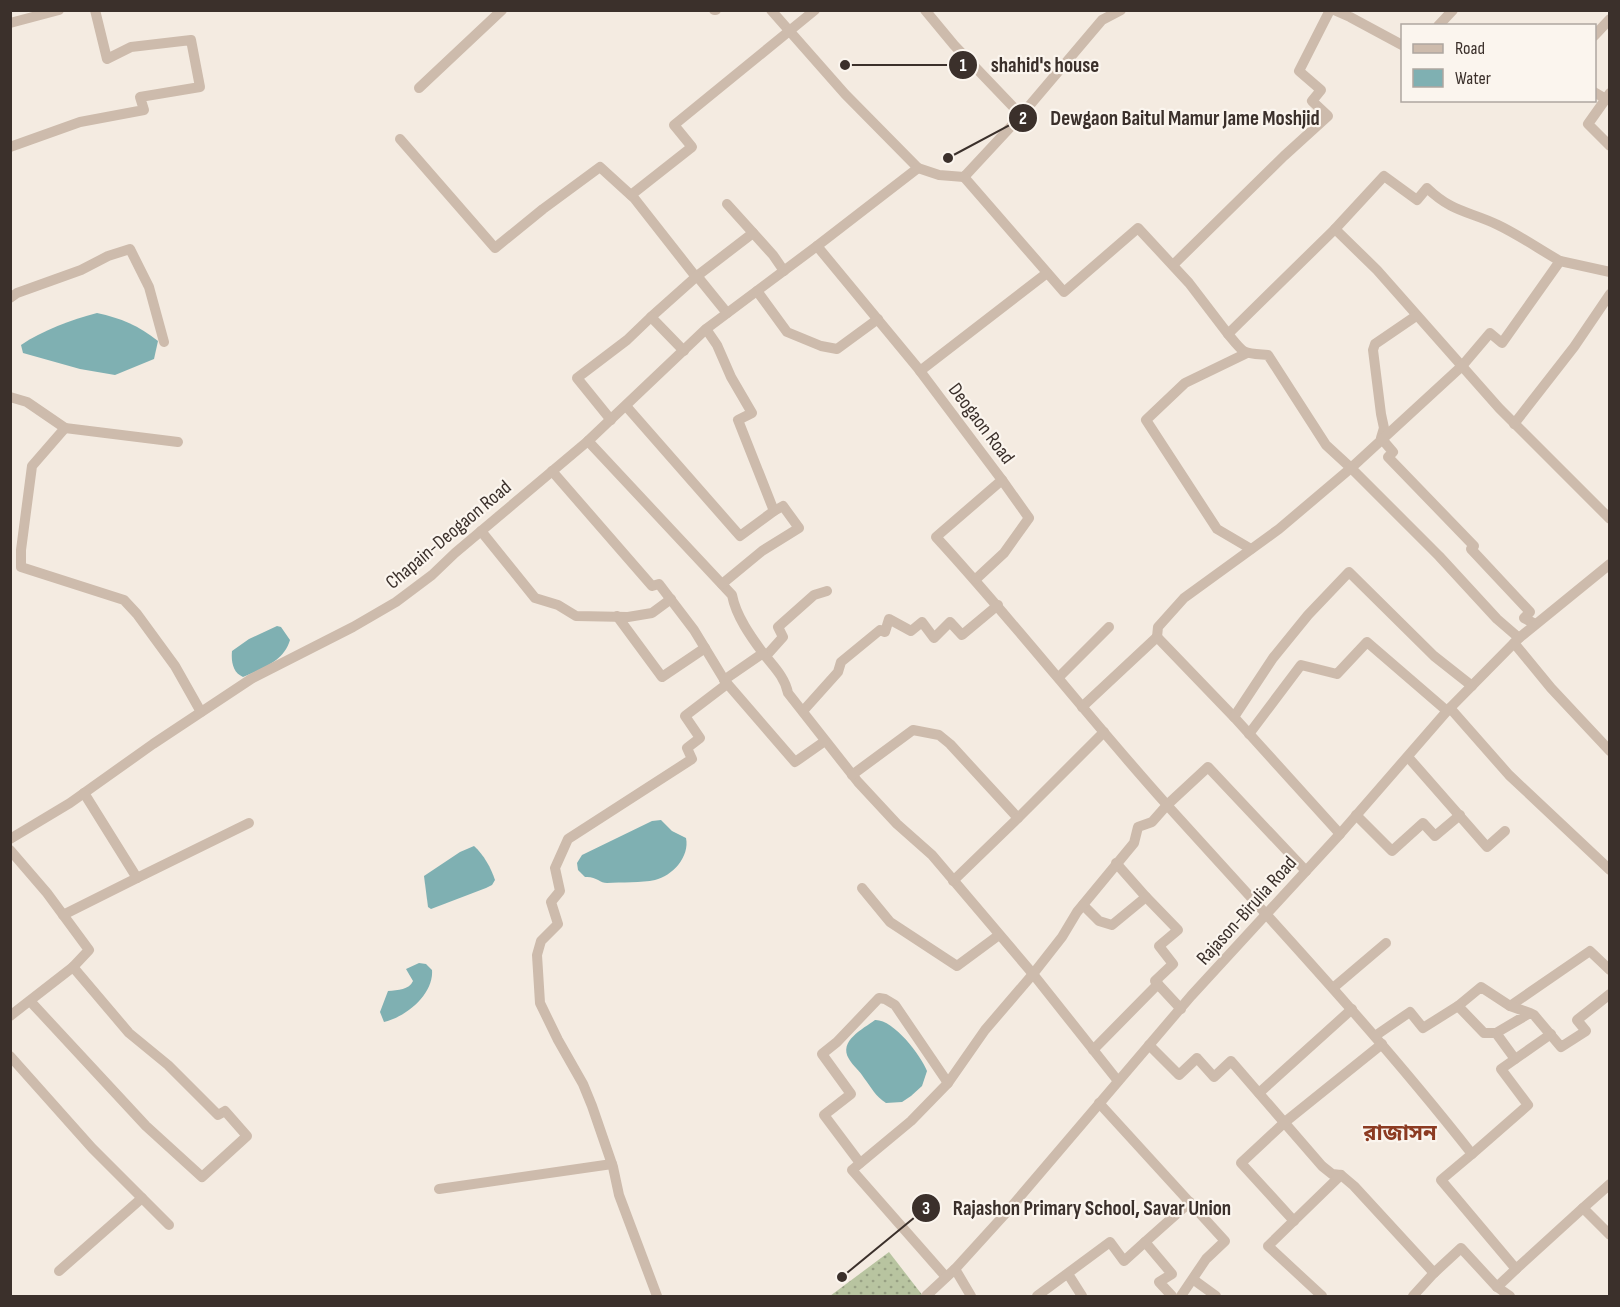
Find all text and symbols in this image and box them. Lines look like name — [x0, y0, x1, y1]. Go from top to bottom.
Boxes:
legend — [1401, 24, 1596, 102]
text: Road — [1455, 38, 1485, 59]
callout: shahid's house — [948, 45, 1111, 84]
text: shahid's house — [991, 53, 1099, 78]
text: 1 — [959, 55, 967, 76]
text: Water — [1455, 68, 1491, 89]
callout: Dewgaon Baitul Mamur Jame Moshjid — [1008, 98, 1331, 137]
text: Dewgaon Baitul Mamur Jame Moshjid — [1050, 106, 1320, 131]
text: 2 — [1019, 108, 1027, 129]
street label: Deogaon Road — [943, 378, 1019, 469]
street label: Chapain-Deogaon Road — [381, 475, 516, 594]
street label: Rajason-Birulia Road — [1192, 851, 1302, 970]
district label: রাজাসন — [1362, 1120, 1437, 1147]
callout: Rajashon Primary School, Savar Union — [911, 1189, 1243, 1228]
text: Rajashon Primary School, Savar Union — [953, 1196, 1231, 1221]
text: 3 — [922, 1198, 930, 1219]

